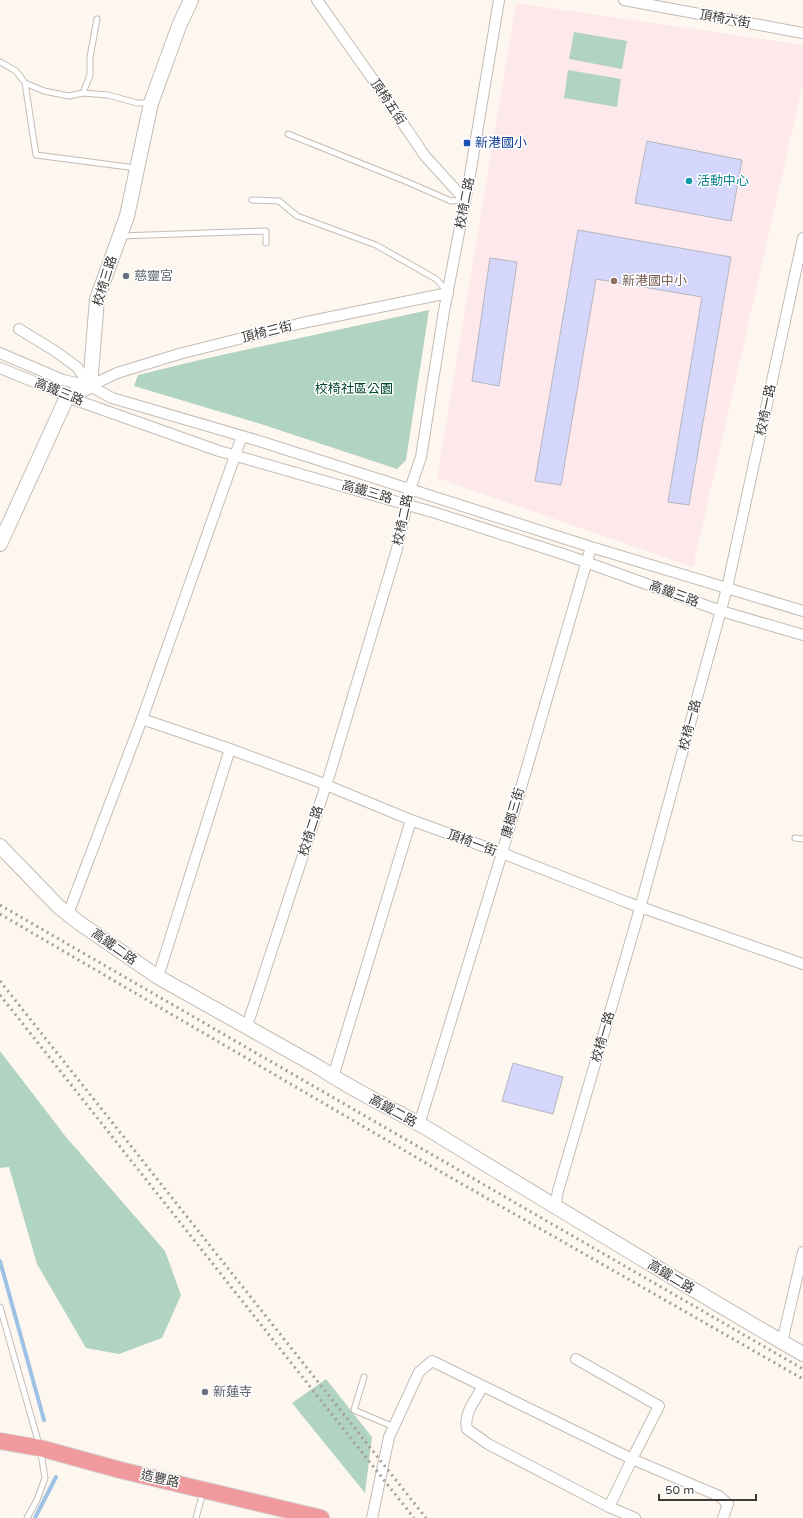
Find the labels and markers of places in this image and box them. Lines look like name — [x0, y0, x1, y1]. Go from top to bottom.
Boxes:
place label: 新港國小 — [475, 135, 527, 151]
marker: 新港國小 — [462, 138, 472, 148]
place label: 活動中心 — [697, 173, 749, 189]
marker: 活動中心 — [684, 176, 694, 186]
place label: 慈靈宮 — [134, 268, 173, 284]
marker: 慈靈宮 — [121, 271, 131, 281]
place label: 新港國中小 — [622, 273, 687, 289]
marker: 新港國中小 — [609, 276, 619, 286]
place label: 新蓮寺 — [213, 1384, 252, 1400]
marker: 新蓮寺 — [200, 1387, 210, 1397]

